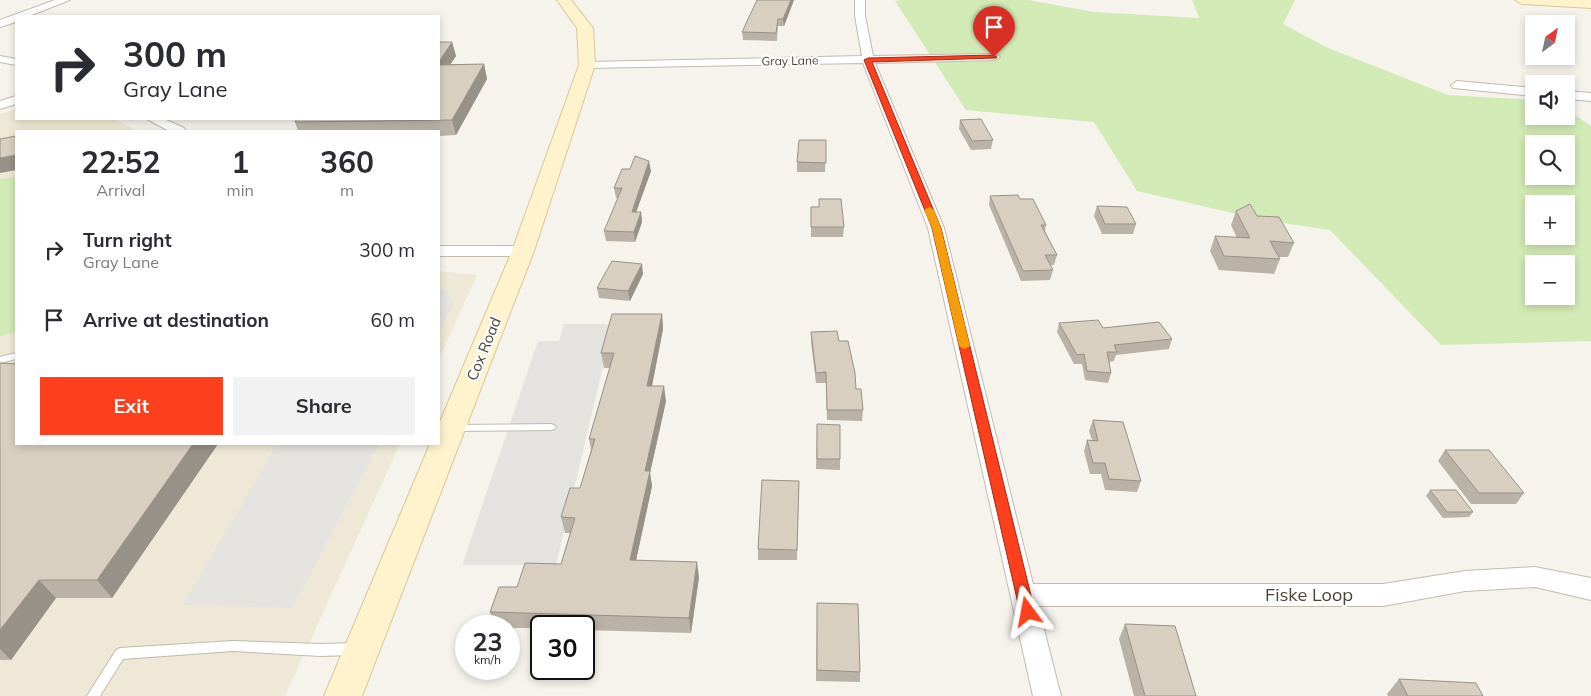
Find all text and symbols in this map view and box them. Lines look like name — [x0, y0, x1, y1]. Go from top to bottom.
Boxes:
pin — [973, 6, 1015, 57]
icon: arrive — [980, 13, 1008, 41]
north arrow — [1525, 15, 1575, 65]
map controls — [1525, 15, 1575, 305]
text: 300 m — [123, 32, 227, 76]
icon: right — [40, 35, 105, 100]
street label: Gray Lane — [761, 53, 819, 68]
text: Gray Lane — [123, 75, 228, 103]
button: sound — [1525, 75, 1575, 125]
button: search — [1525, 135, 1575, 185]
text: 22:52 — [81, 143, 161, 181]
text: 1 — [231, 143, 249, 181]
text: 360 — [320, 143, 374, 181]
text: Arrival — [96, 180, 145, 200]
text: min — [227, 180, 254, 200]
text: m — [340, 180, 354, 200]
button: + — [1525, 195, 1575, 245]
text: Turn right — [83, 228, 172, 252]
icon: right — [40, 236, 68, 264]
text: 300 m — [359, 238, 415, 262]
text: Gray Lane — [83, 252, 159, 272]
button: − — [1525, 255, 1575, 305]
icon: arrive — [40, 306, 68, 334]
text: Arrive at destination — [83, 308, 269, 332]
text: 60 m — [371, 308, 415, 332]
street label: Cox Road — [462, 314, 505, 383]
button: Exit — [40, 377, 223, 435]
button: Share — [233, 377, 415, 435]
street label: Fiske Loop — [1265, 583, 1353, 606]
position arrow — [1001, 585, 1053, 637]
speed limit sign: 30 — [530, 615, 595, 680]
text: 23 — [472, 626, 503, 657]
text: km/h — [474, 652, 501, 667]

